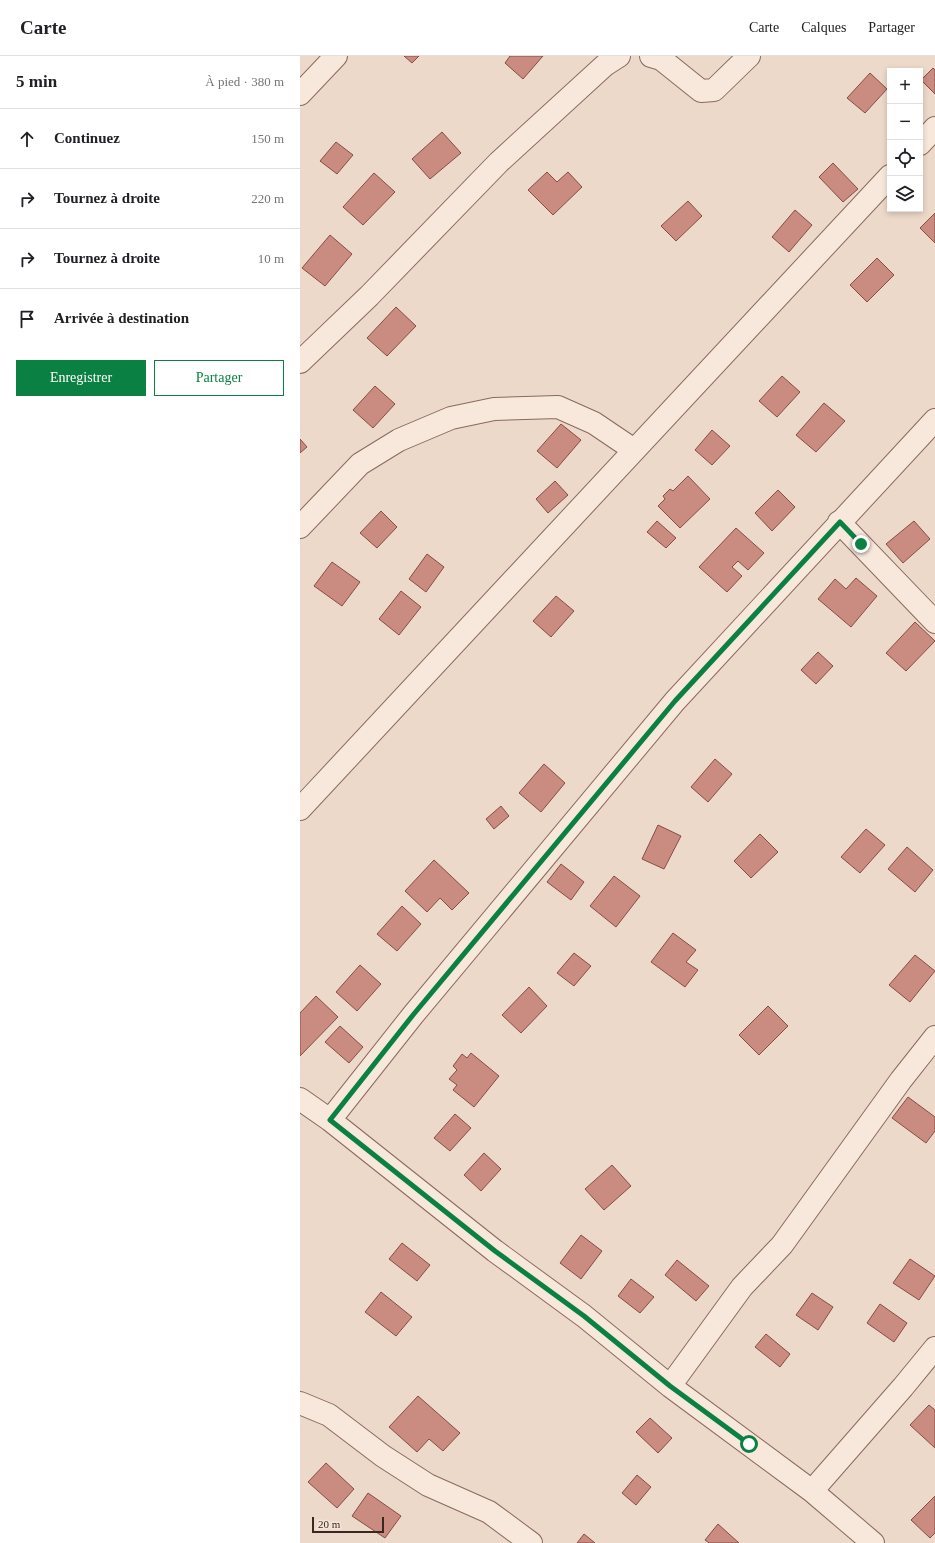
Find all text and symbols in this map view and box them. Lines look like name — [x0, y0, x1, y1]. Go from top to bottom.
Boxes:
text: Carte — [20, 17, 66, 38]
text: Carte — [749, 20, 779, 35]
text: Calques — [801, 20, 846, 35]
text: Partager — [868, 20, 915, 35]
map controls — [887, 68, 923, 212]
button: + — [887, 68, 923, 104]
text: 5 min — [16, 72, 57, 91]
text: À pied · 380 m — [205, 74, 284, 89]
button: − — [887, 104, 923, 140]
icon: ahead — [16, 128, 38, 150]
text: Continuez — [54, 130, 120, 146]
text: 150 m — [251, 131, 284, 146]
button: locate — [887, 140, 923, 176]
button: layers — [887, 176, 923, 212]
icon: right — [16, 188, 38, 210]
text: Tournez à droite — [54, 190, 160, 206]
text: 220 m — [251, 191, 284, 206]
icon: right — [16, 248, 38, 270]
text: Tournez à droite — [54, 250, 160, 266]
text: 10 m — [258, 251, 284, 266]
icon: arrive — [16, 308, 38, 330]
text: Arrivée à destination — [54, 310, 189, 326]
button: Enregistrer — [16, 360, 146, 396]
button: Partager — [154, 360, 284, 396]
route end — [852, 535, 870, 553]
route start — [740, 1435, 758, 1453]
scale bar — [312, 1515, 384, 1534]
text: 20 m — [318, 1518, 340, 1530]

